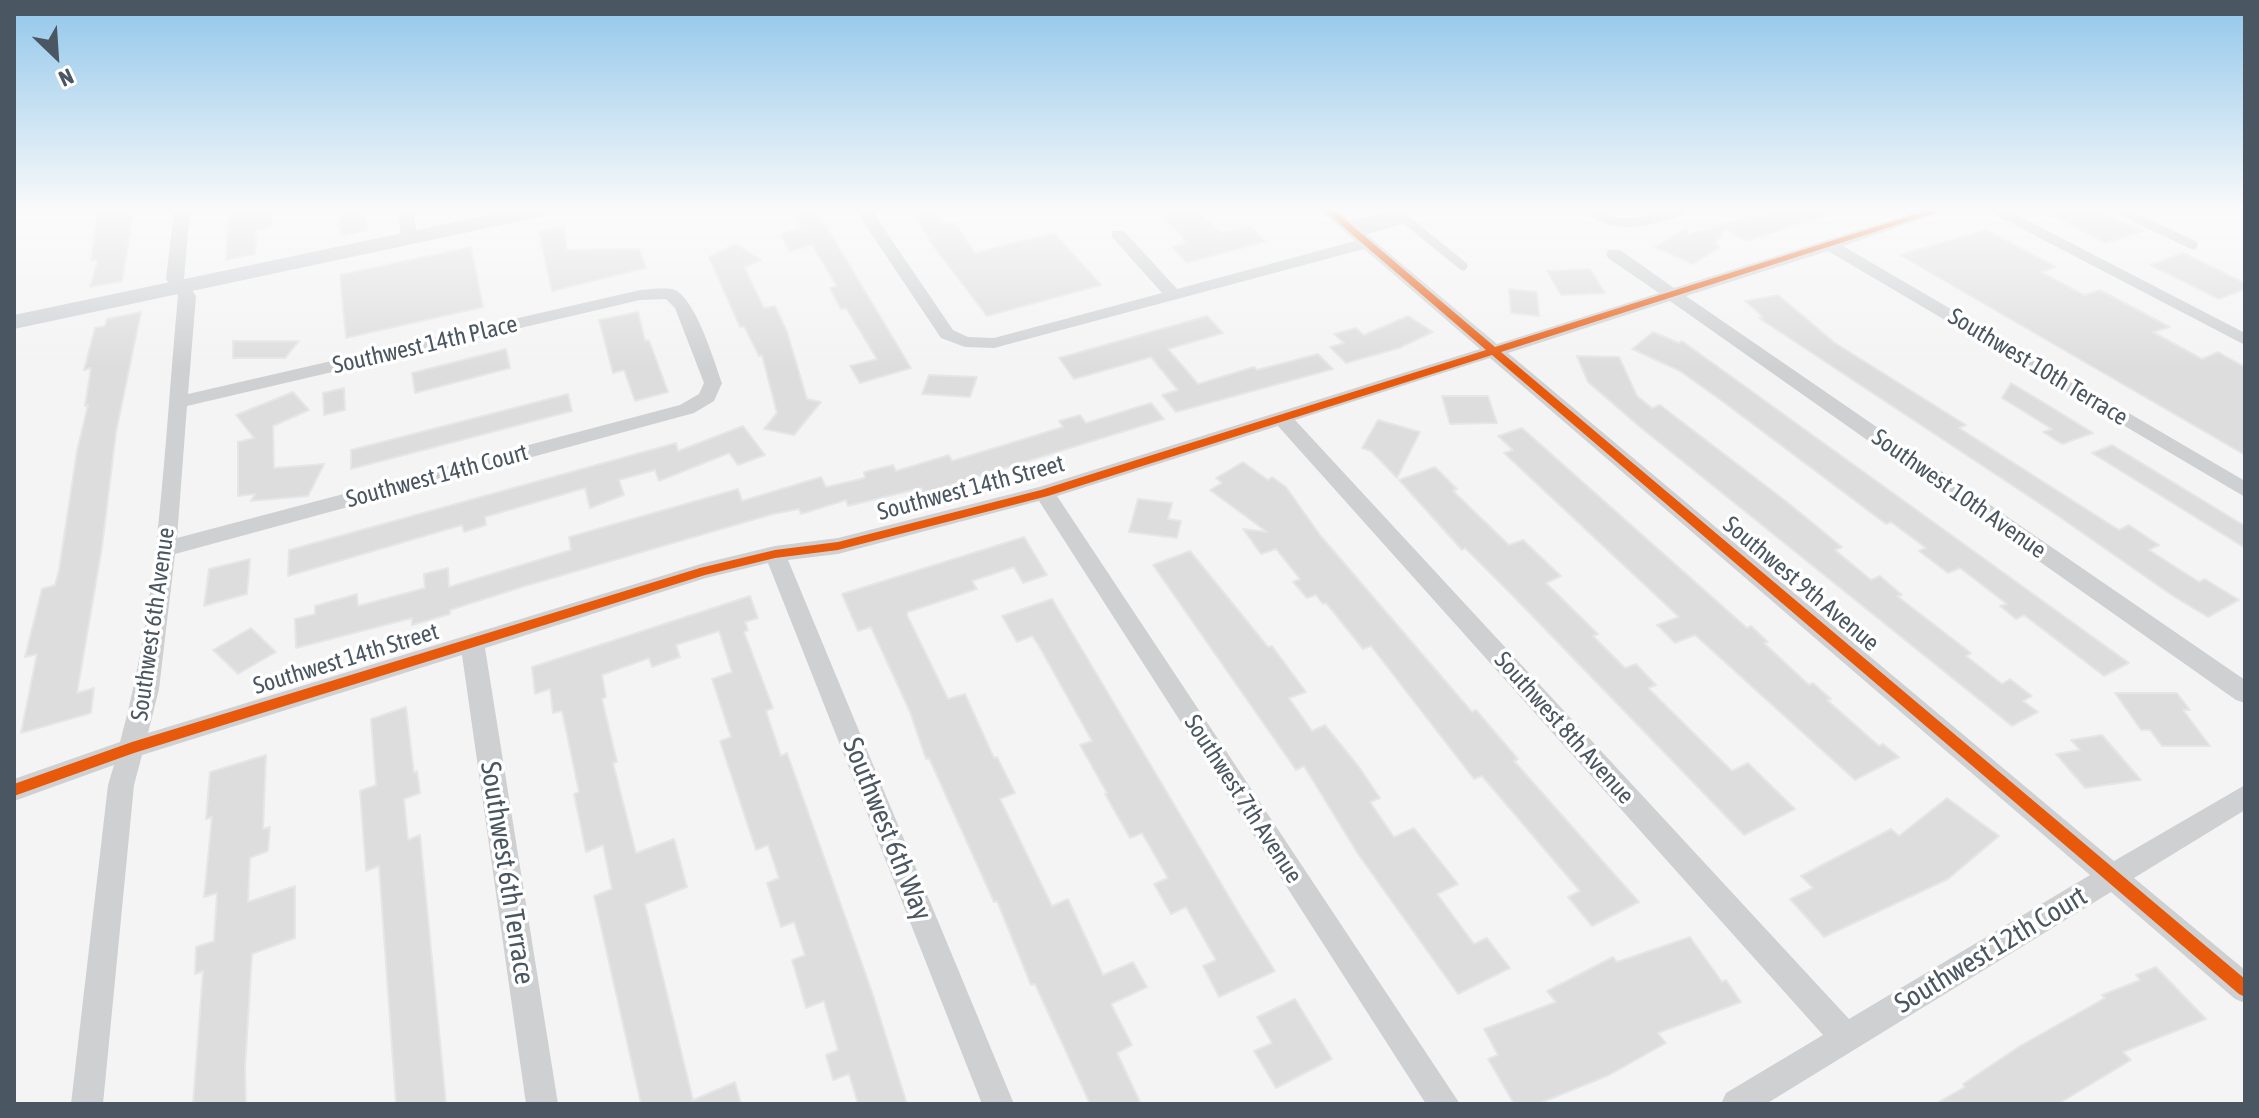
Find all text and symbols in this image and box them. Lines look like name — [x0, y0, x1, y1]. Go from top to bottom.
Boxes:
north arrow — [16, 16, 96, 96]
text: N — [55, 63, 78, 92]
street label: Southwest 10th Terrace — [1943, 302, 2133, 432]
street label: Southwest 14th Place — [330, 310, 520, 380]
street label: Southwest 10th Avenue — [1866, 423, 2052, 565]
street label: Southwest 14th Court — [343, 438, 531, 514]
street label: Southwest 14th Street — [874, 449, 1068, 527]
street label: Southwest 9th Avenue — [1717, 510, 1885, 658]
street label: Southwest 6th Avenue — [125, 526, 181, 722]
street label: Southwest 14th Street — [250, 617, 442, 701]
street label: Southwest 8th Avenue — [1488, 646, 1640, 810]
street label: Southwest 7th Avenue — [1178, 710, 1308, 888]
street label: Southwest 6th Way — [835, 733, 939, 925]
street label: Southwest 6th Terrace — [473, 759, 541, 987]
street label: Southwest 12th Court — [1889, 879, 2093, 1021]

